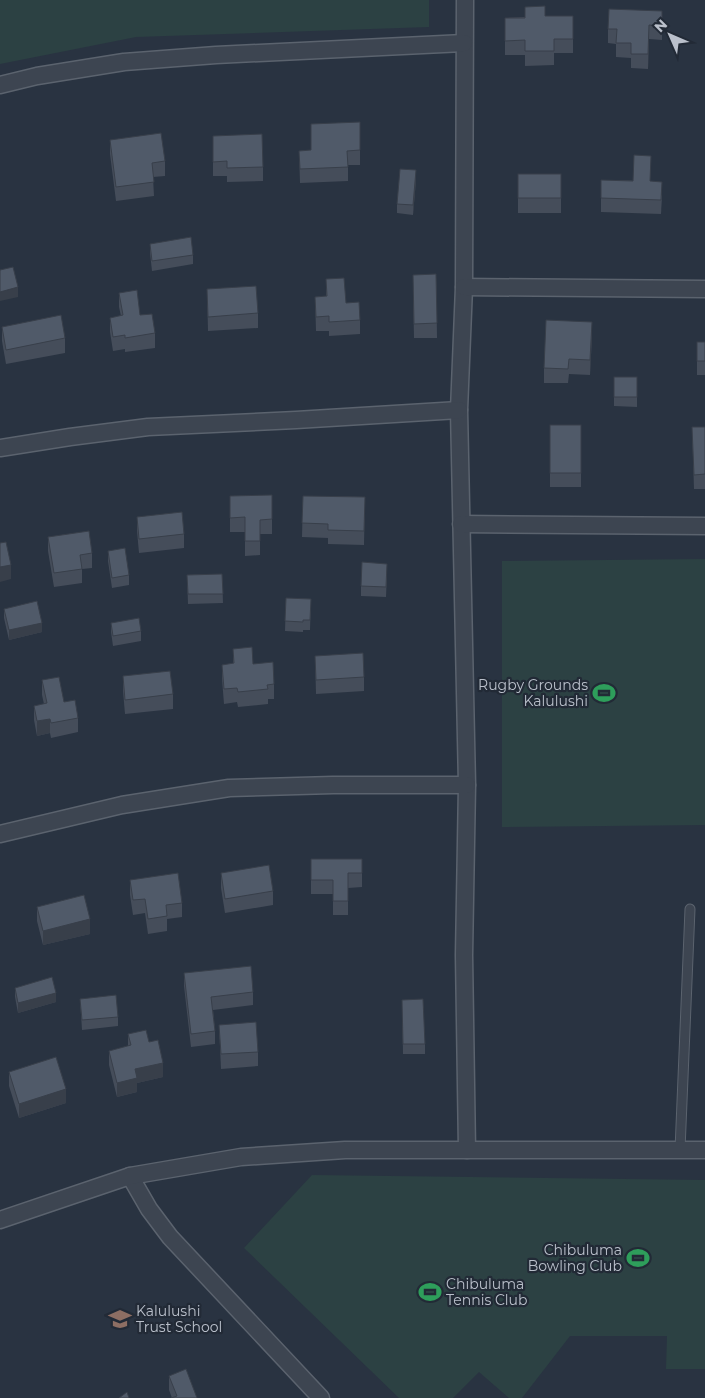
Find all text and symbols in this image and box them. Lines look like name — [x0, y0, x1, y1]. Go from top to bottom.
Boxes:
north arrow — [645, 10, 695, 60]
text: N — [650, 15, 671, 36]
place label: Rugby Grounds Kalulushi — [478, 676, 588, 710]
sports icon: Rugby Grounds Kalulushi — [591, 680, 617, 706]
place label: Chibuluma Bowling Club — [528, 1241, 622, 1275]
sports icon: Chibuluma Bowling Club — [625, 1245, 651, 1271]
place label: Chibuluma Tennis Club — [446, 1275, 528, 1309]
sports icon: Chibuluma Tennis Club — [417, 1279, 443, 1305]
place label: Kalulushi Trust School — [136, 1302, 222, 1336]
school or university icon: Kalulushi Trust School — [107, 1306, 133, 1332]

